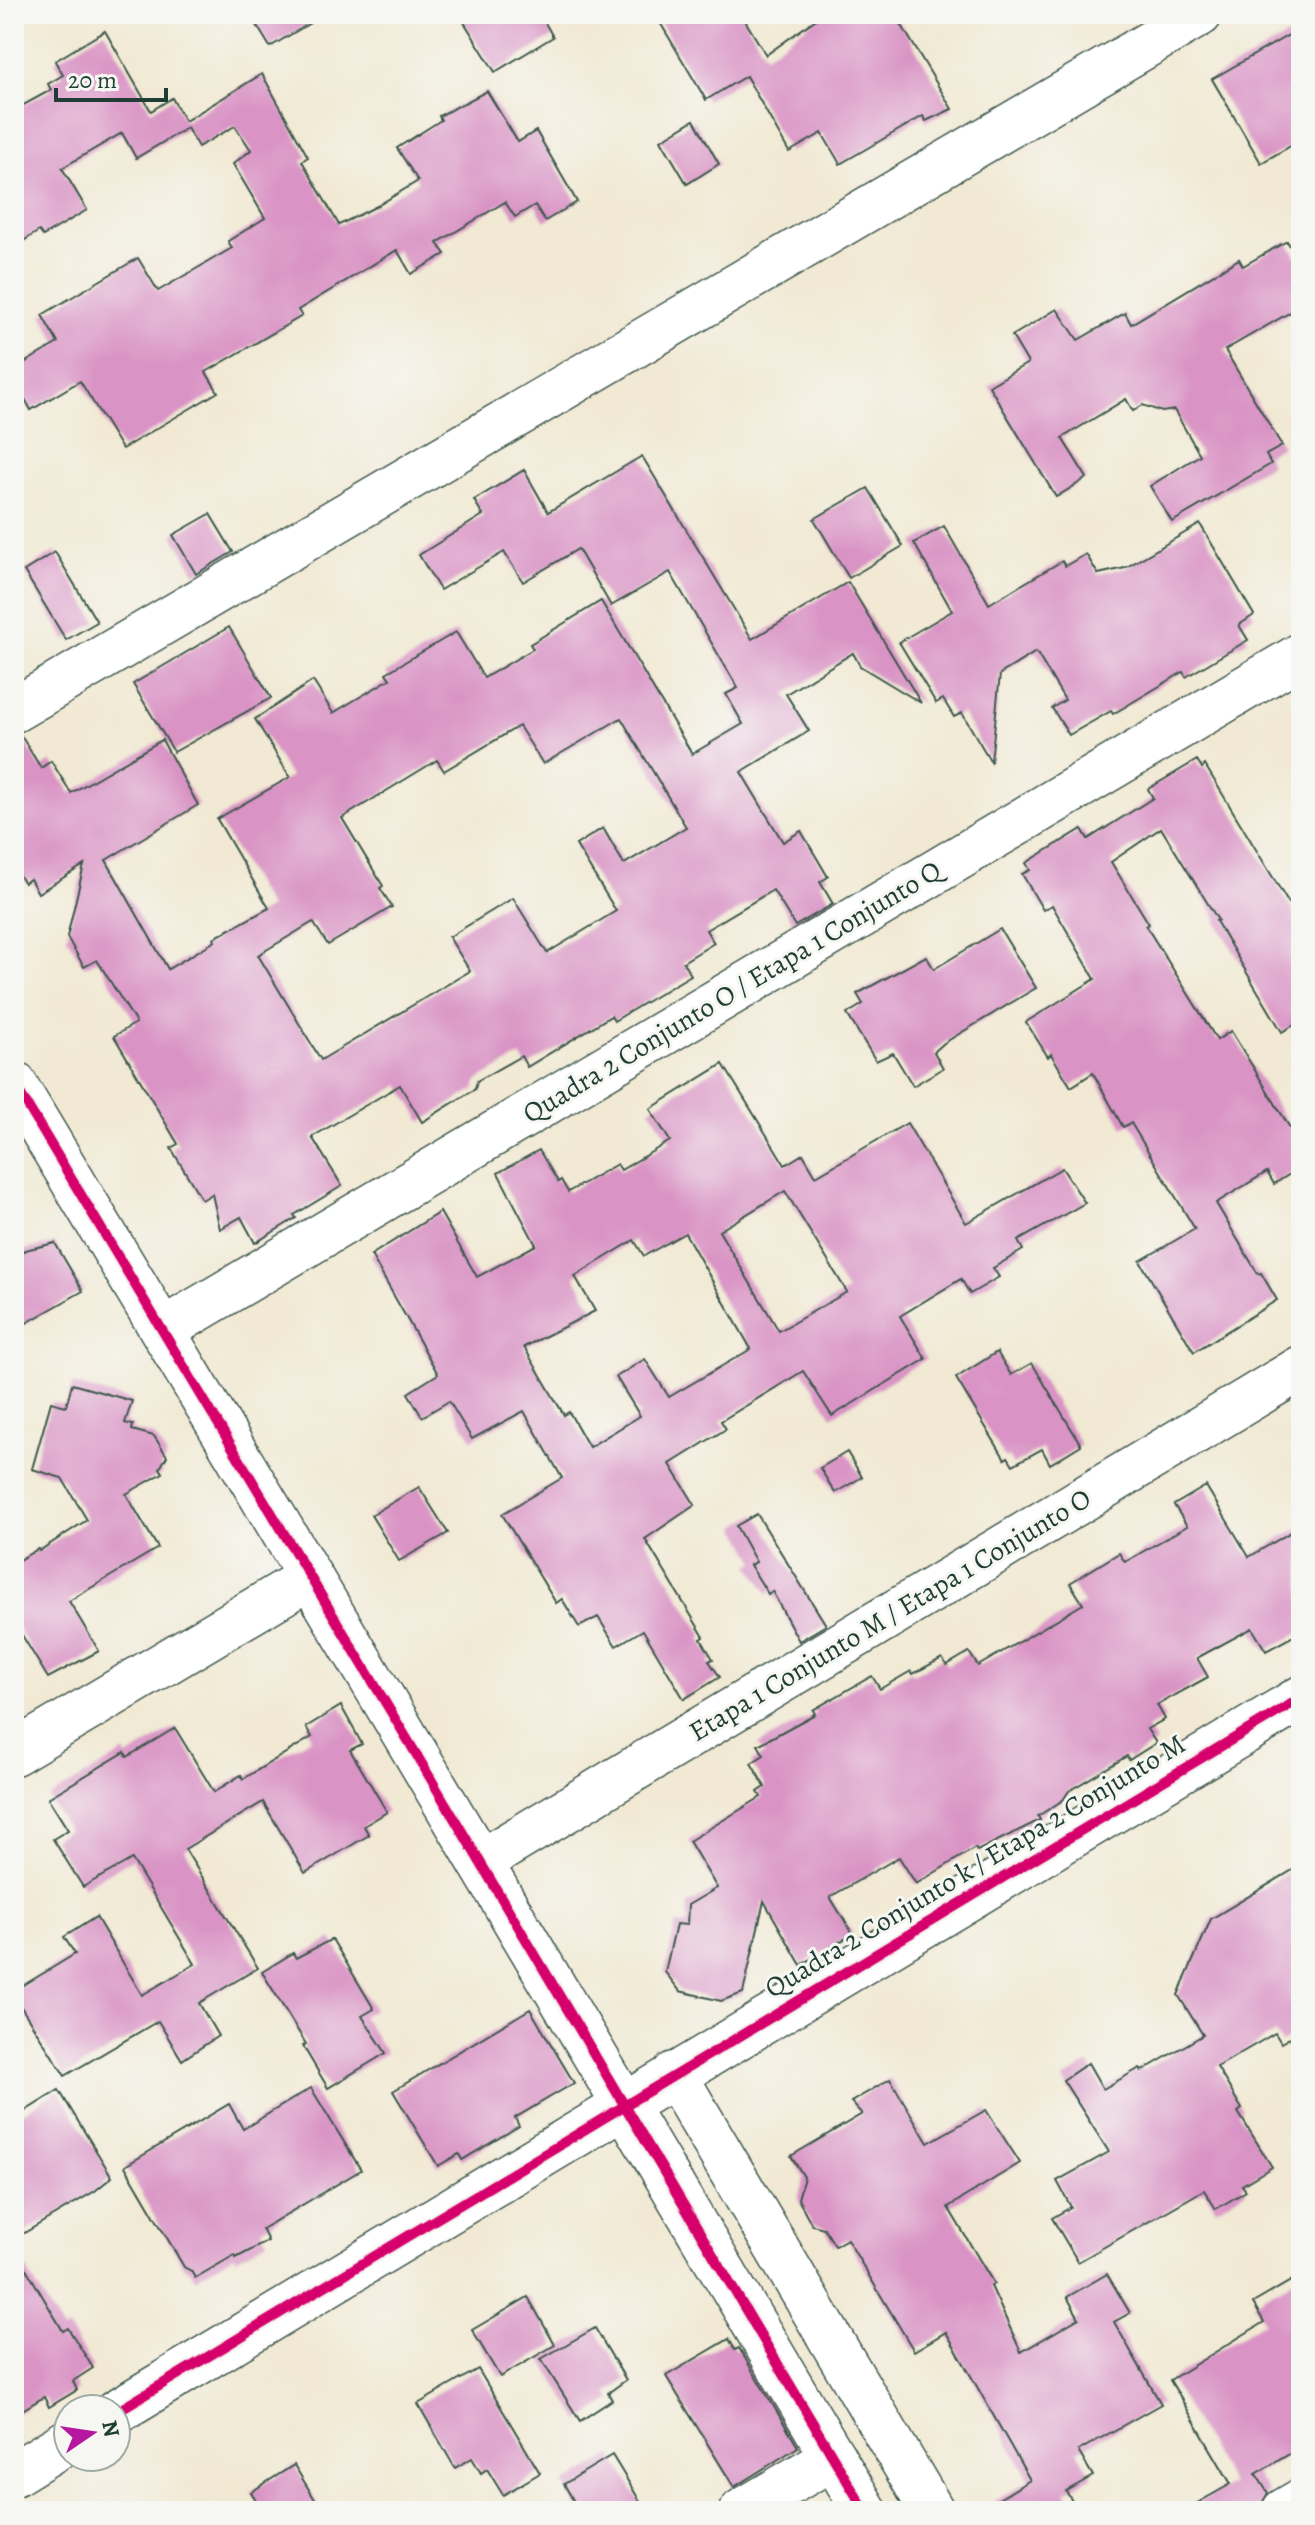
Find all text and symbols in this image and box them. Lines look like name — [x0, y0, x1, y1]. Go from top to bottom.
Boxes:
scale bar — [56, 52, 166, 102]
text: 20 m — [68, 64, 117, 96]
street label: Quadra 2 Conjunto O / Etapa 1 Conjunto Q — [516, 850, 951, 1132]
street label: Etapa 1 Conjunto M / Etapa 1 Conjunto O — [682, 1479, 1098, 1751]
street label: Quadra 2 Conjunto k / Etapa 2 Conjunto M — [758, 1725, 1192, 2007]
north arrow — [52, 2393, 132, 2473]
text: N — [94, 2418, 127, 2440]

